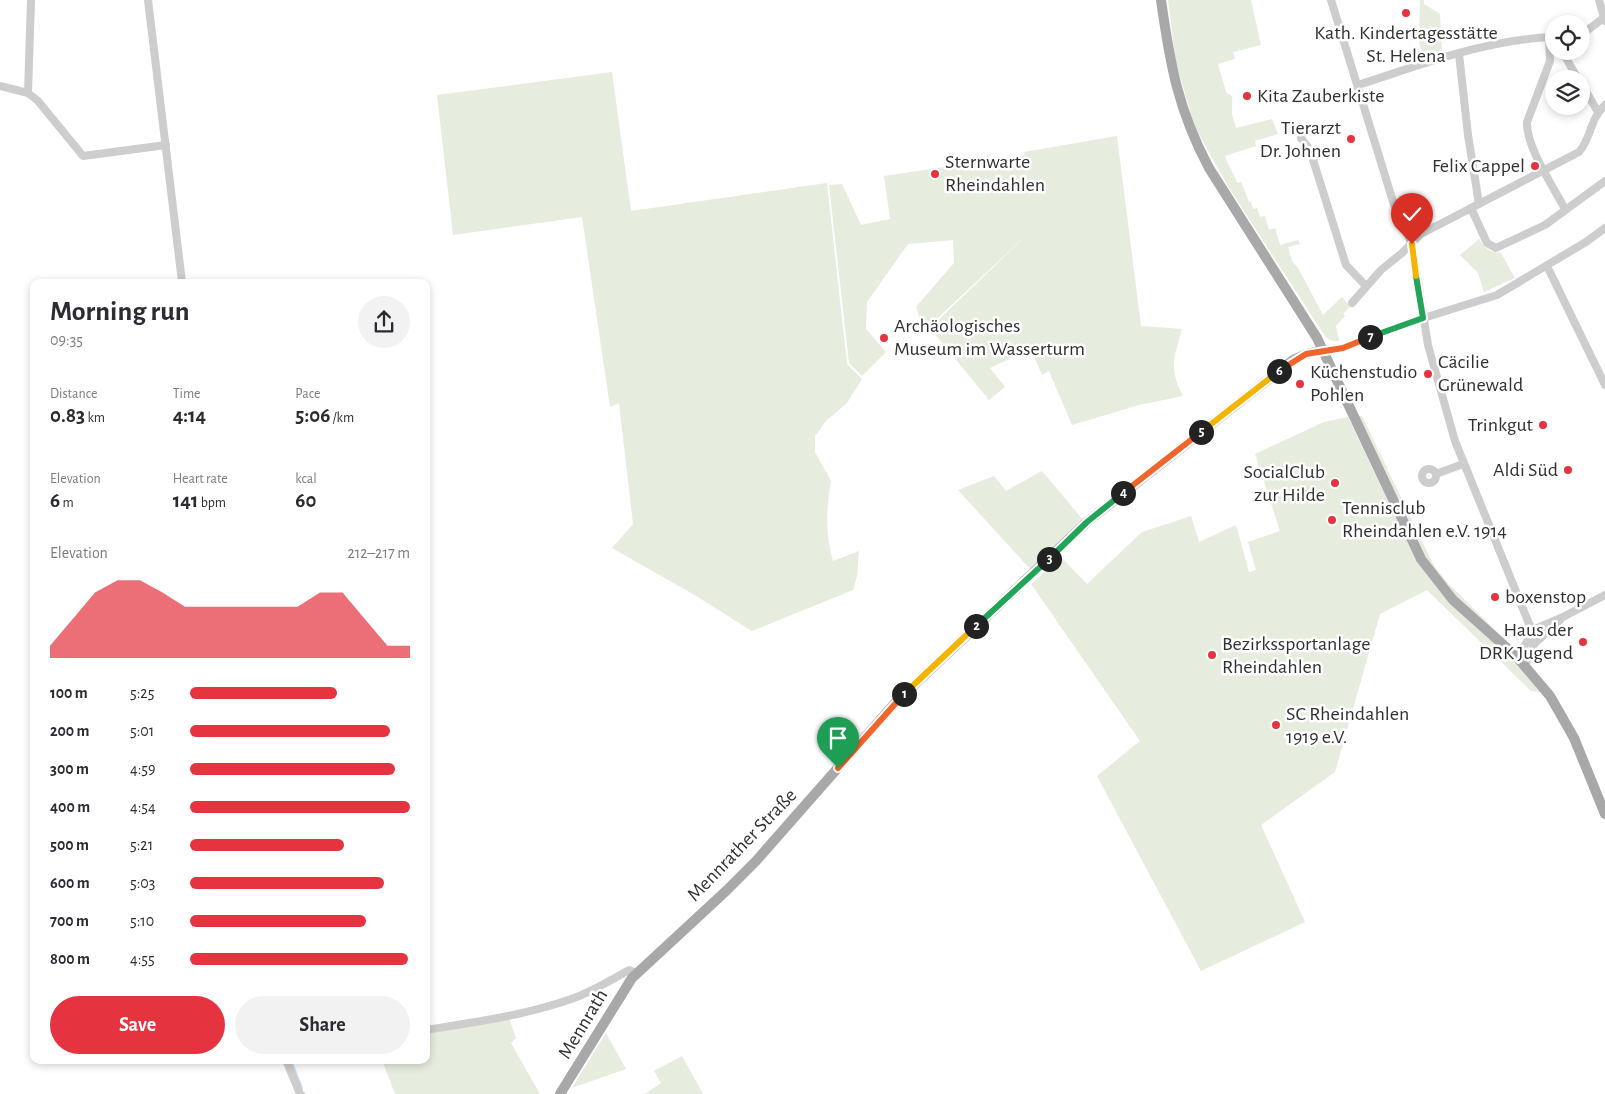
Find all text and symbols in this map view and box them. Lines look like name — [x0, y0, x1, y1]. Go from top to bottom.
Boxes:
marker: Kath. Kindertagesstätte St. Helena — [1400, 7, 1412, 19]
map controls — [1545, 15, 1590, 115]
button: locate — [1545, 15, 1590, 60]
place label: Kath. Kindertagesstätte St. Helena — [1314, 23, 1498, 66]
button: layers — [1545, 70, 1590, 115]
place label: Kita Zauberkiste — [1257, 86, 1384, 106]
marker: Kita Zauberkiste — [1241, 90, 1253, 102]
place label: Tierarzt Dr. Johnen — [1260, 118, 1342, 161]
marker: Tierarzt Dr. Johnen — [1345, 133, 1357, 145]
place label: Sternwarte Rheindahlen — [945, 152, 1045, 195]
place label: Felix Cappel — [1432, 156, 1525, 176]
marker: Felix Cappel — [1529, 160, 1541, 172]
marker: Sternwarte Rheindahlen — [929, 168, 941, 180]
pin — [1391, 193, 1433, 244]
icon: check — [1398, 200, 1426, 228]
button: share — [358, 296, 410, 348]
text: Morning run — [50, 298, 190, 326]
place label: Archäologisches Museum im Wasserturm — [894, 316, 1085, 359]
pin: 7 — [1358, 324, 1382, 350]
text: 7 — [1367, 330, 1374, 344]
text: 09:35 — [50, 332, 83, 348]
marker: Archäologisches Museum im Wasserturm — [878, 332, 890, 344]
place label: Cäcilie Grünewald — [1438, 352, 1523, 395]
pin: 6 — [1266, 358, 1292, 384]
place label: Küchenstudio Pohlen — [1310, 362, 1417, 405]
text: 6 — [1276, 364, 1283, 378]
marker: Cäcilie Grünewald — [1422, 368, 1434, 380]
marker: Küchenstudio Pohlen — [1294, 378, 1306, 390]
text: Distance — [50, 387, 97, 401]
text: Time — [173, 387, 201, 401]
text: Pace — [295, 387, 321, 401]
text: 0.83 — [50, 405, 85, 426]
text: 4:14 — [173, 405, 206, 426]
text: 5:06 — [295, 405, 330, 426]
text: km — [85, 411, 105, 425]
text: /km — [330, 411, 354, 425]
place label: Trinkgut — [1468, 415, 1534, 435]
marker: Trinkgut — [1537, 419, 1549, 431]
pin: 5 — [1188, 420, 1214, 444]
text: 5 — [1198, 425, 1205, 439]
place label: Aldi Süd — [1493, 460, 1558, 480]
place label: SocialClub zur Hilde — [1244, 462, 1325, 505]
marker: Aldi Süd — [1562, 464, 1574, 476]
text: Elevation — [50, 472, 101, 486]
text: Heart rate — [173, 472, 228, 486]
text: kcal — [295, 472, 317, 486]
marker: SocialClub zur Hilde — [1329, 477, 1341, 489]
pin: 4 — [1110, 480, 1136, 506]
text: 4 — [1120, 486, 1127, 500]
text: 6 — [50, 490, 60, 511]
text: 141 — [173, 490, 198, 511]
text: 60 — [295, 490, 316, 511]
text: m — [60, 496, 74, 510]
text: bpm — [198, 496, 226, 510]
place label: Tennisclub Rheindahlen e.V. 1914 — [1342, 498, 1507, 541]
marker: Tennisclub Rheindahlen e.V. 1914 — [1326, 514, 1338, 526]
text: Elevation — [50, 545, 108, 561]
text: 212–217 m — [347, 545, 410, 561]
pin: 3 — [1036, 546, 1062, 572]
text: 3 — [1046, 552, 1053, 566]
place label: boxenstop — [1505, 587, 1586, 607]
marker: boxenstop — [1489, 591, 1501, 603]
pin: 2 — [964, 614, 988, 638]
text: 2 — [973, 619, 980, 633]
place label: Haus der DRK Jugend — [1479, 620, 1574, 663]
place label: Bezirkssportanlage Rheindahlen — [1222, 634, 1370, 677]
marker: Haus der DRK Jugend — [1577, 636, 1589, 648]
marker: Bezirkssportanlage Rheindahlen — [1206, 649, 1218, 661]
pin: 1 — [892, 682, 916, 706]
text: 100 m — [50, 685, 88, 701]
text: 5:25 — [130, 685, 154, 701]
text: 1 — [902, 687, 907, 701]
place label: SC Rheindahlen 1919 e.V. — [1286, 704, 1409, 747]
pin — [817, 717, 859, 768]
marker: SC Rheindahlen 1919 e.V. — [1270, 719, 1282, 731]
text: 200 m — [50, 723, 90, 739]
text: 5:01 — [130, 723, 154, 739]
icon: arrive — [824, 724, 852, 752]
text: 300 m — [50, 761, 89, 777]
text: 4:59 — [130, 761, 156, 777]
street label: Mennrather Straße — [683, 785, 801, 905]
text: 400 m — [50, 799, 90, 815]
text: 4:54 — [130, 799, 156, 815]
text: 500 m — [50, 837, 89, 853]
text: 5:21 — [130, 837, 153, 853]
text: 600 m — [50, 875, 90, 891]
text: 5:03 — [130, 875, 155, 891]
text: 700 m — [50, 913, 89, 929]
text: 5:10 — [130, 913, 154, 929]
text: 800 m — [50, 951, 90, 967]
text: 4:55 — [130, 951, 155, 967]
street label: Mennrath — [555, 986, 611, 1062]
button: Save — [50, 996, 225, 1054]
button: Share — [235, 996, 410, 1054]

